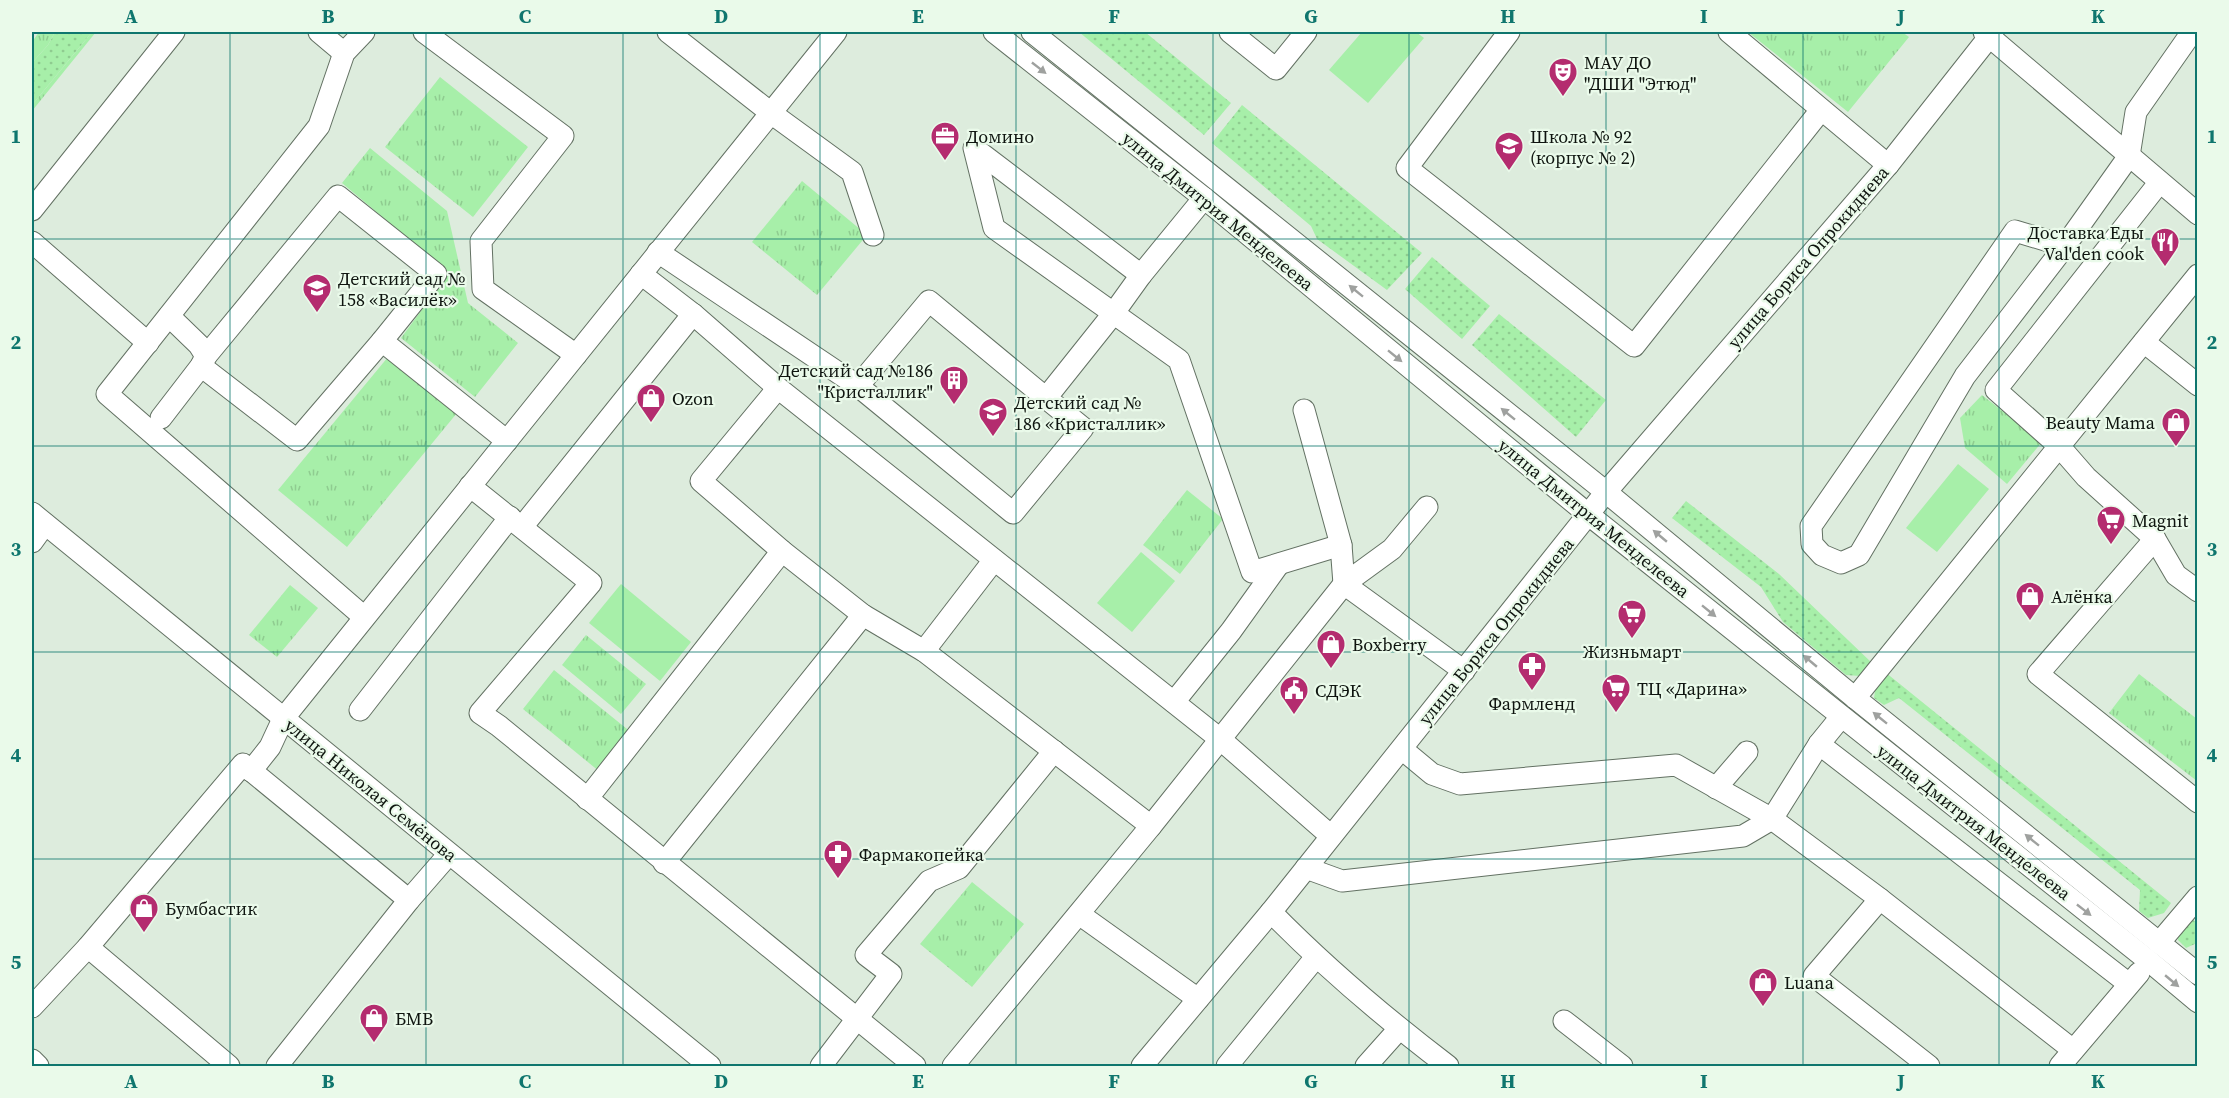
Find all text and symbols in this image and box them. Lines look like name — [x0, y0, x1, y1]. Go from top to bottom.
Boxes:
text: A — [124, 2, 138, 30]
text: B — [321, 2, 335, 30]
text: C — [519, 2, 531, 30]
text: D — [714, 2, 728, 30]
text: E — [912, 2, 924, 30]
text: F — [1108, 2, 1120, 30]
text: G — [1304, 2, 1318, 30]
text: H — [1500, 2, 1516, 30]
text: I — [1700, 2, 1708, 30]
text: J — [1895, 2, 1905, 30]
text: K — [2091, 2, 2105, 30]
place label: МАУ ДО "ДШИ "Этюд" — [1584, 50, 1696, 96]
theatre icon: МАУ ДО "ДШИ "Этюд" — [1547, 56, 1579, 98]
one-way arrow — [1032, 61, 1047, 73]
office icon: Домино — [929, 120, 961, 162]
text: 1 — [11, 122, 21, 150]
text: 1 — [2207, 122, 2217, 150]
place label: Домино — [966, 124, 1034, 149]
place label: Школа № 92 (корпус № 2) — [1530, 124, 1636, 170]
street label: улица Дмитрия Менделеева — [1117, 126, 1320, 297]
school or university icon: Школа № 92 (корпус № 2) — [1493, 130, 1525, 172]
street label: улица Бориса Опрокиднева — [1722, 160, 1895, 354]
place label: Доставка Еды Val'den cook — [2028, 220, 2144, 266]
restaurant icon: Доставка Еды Val'den cook — [2149, 226, 2181, 268]
place label: Детский сад № 158 «Василёк» — [338, 266, 466, 312]
school or university icon: Детский сад № 158 «Василёк» — [301, 272, 333, 314]
one-way arrow — [1348, 285, 1364, 298]
text: 2 — [11, 328, 22, 356]
text: 2 — [2207, 328, 2218, 356]
one-way arrow — [1387, 349, 1403, 362]
place label: Детский сад №186 "Кристаллик" — [778, 358, 933, 404]
building icon: Детский сад №186 "Кристаллик" — [938, 364, 970, 406]
shop icon: Ozon — [635, 382, 667, 424]
place label: Ozon — [672, 386, 714, 411]
place label: Детский сад № 186 «Кристаллик» — [1014, 390, 1166, 436]
school or university icon: Детский сад № 186 «Кристаллик» — [977, 396, 1009, 438]
shop icon: Beauty Mama — [2160, 406, 2192, 448]
one-way arrow — [1500, 407, 1516, 420]
place label: Beauty Mama — [2045, 410, 2156, 435]
street label: улица Дмитрия Менделеева — [1493, 433, 1696, 604]
supermarket icon: Magnit — [2095, 504, 2127, 546]
place label: Magnit — [2132, 508, 2188, 533]
one-way arrow — [1652, 530, 1668, 543]
street label: улица Бориса Опрокиднева — [1413, 531, 1580, 730]
text: 3 — [11, 535, 22, 563]
text: 3 — [2207, 535, 2218, 563]
shop icon: Алёнка — [2014, 580, 2046, 622]
place label: Алёнка — [2051, 584, 2113, 609]
supermarket icon: Жизньмарт — [1616, 598, 1648, 640]
one-way arrow — [1701, 605, 1717, 618]
shop icon: Boxberry — [1315, 628, 1347, 670]
place label: Boxberry — [1352, 632, 1427, 657]
place label: Жизньмарт — [1583, 639, 1682, 664]
pharmacy icon: Фармленд — [1516, 650, 1548, 692]
one-way arrow — [1802, 654, 1818, 667]
supermarket icon: ТЦ «Дарина» — [1600, 672, 1632, 714]
public building icon: СДЭК — [1278, 674, 1310, 716]
place label: ТЦ «Дарина» — [1637, 676, 1747, 701]
place label: СДЭК — [1315, 678, 1361, 703]
place label: Фармленд — [1489, 691, 1575, 716]
street label: улица Николая Семёнова — [279, 712, 463, 868]
one-way arrow — [1873, 712, 1888, 725]
street label: улица Дмитрия Менделеева — [1872, 738, 2077, 906]
text: 4 — [11, 741, 22, 769]
text: 4 — [2207, 741, 2218, 769]
one-way arrow — [2024, 834, 2040, 847]
pharmacy icon: Фармакопейка — [822, 838, 854, 880]
place label: Фармакопейка — [859, 842, 985, 867]
shop icon: Бумбастик — [128, 892, 160, 934]
place label: Бумбастик — [165, 896, 257, 921]
one-way arrow — [2077, 904, 2092, 916]
text: 5 — [11, 948, 22, 976]
text: 5 — [2207, 948, 2218, 976]
shop icon: Luana — [1747, 966, 1779, 1008]
place label: Luana — [1784, 970, 1835, 995]
one-way arrow — [2164, 974, 2180, 987]
shop icon: БМВ — [358, 1002, 390, 1044]
place label: БМВ — [395, 1006, 433, 1031]
text: A — [124, 1067, 138, 1095]
text: B — [321, 1067, 335, 1095]
text: C — [519, 1067, 531, 1095]
text: D — [714, 1067, 728, 1095]
text: E — [912, 1067, 924, 1095]
text: F — [1108, 1067, 1120, 1095]
text: G — [1304, 1067, 1318, 1095]
text: H — [1500, 1067, 1516, 1095]
text: I — [1700, 1067, 1708, 1095]
text: J — [1895, 1067, 1905, 1095]
text: K — [2091, 1067, 2105, 1095]

